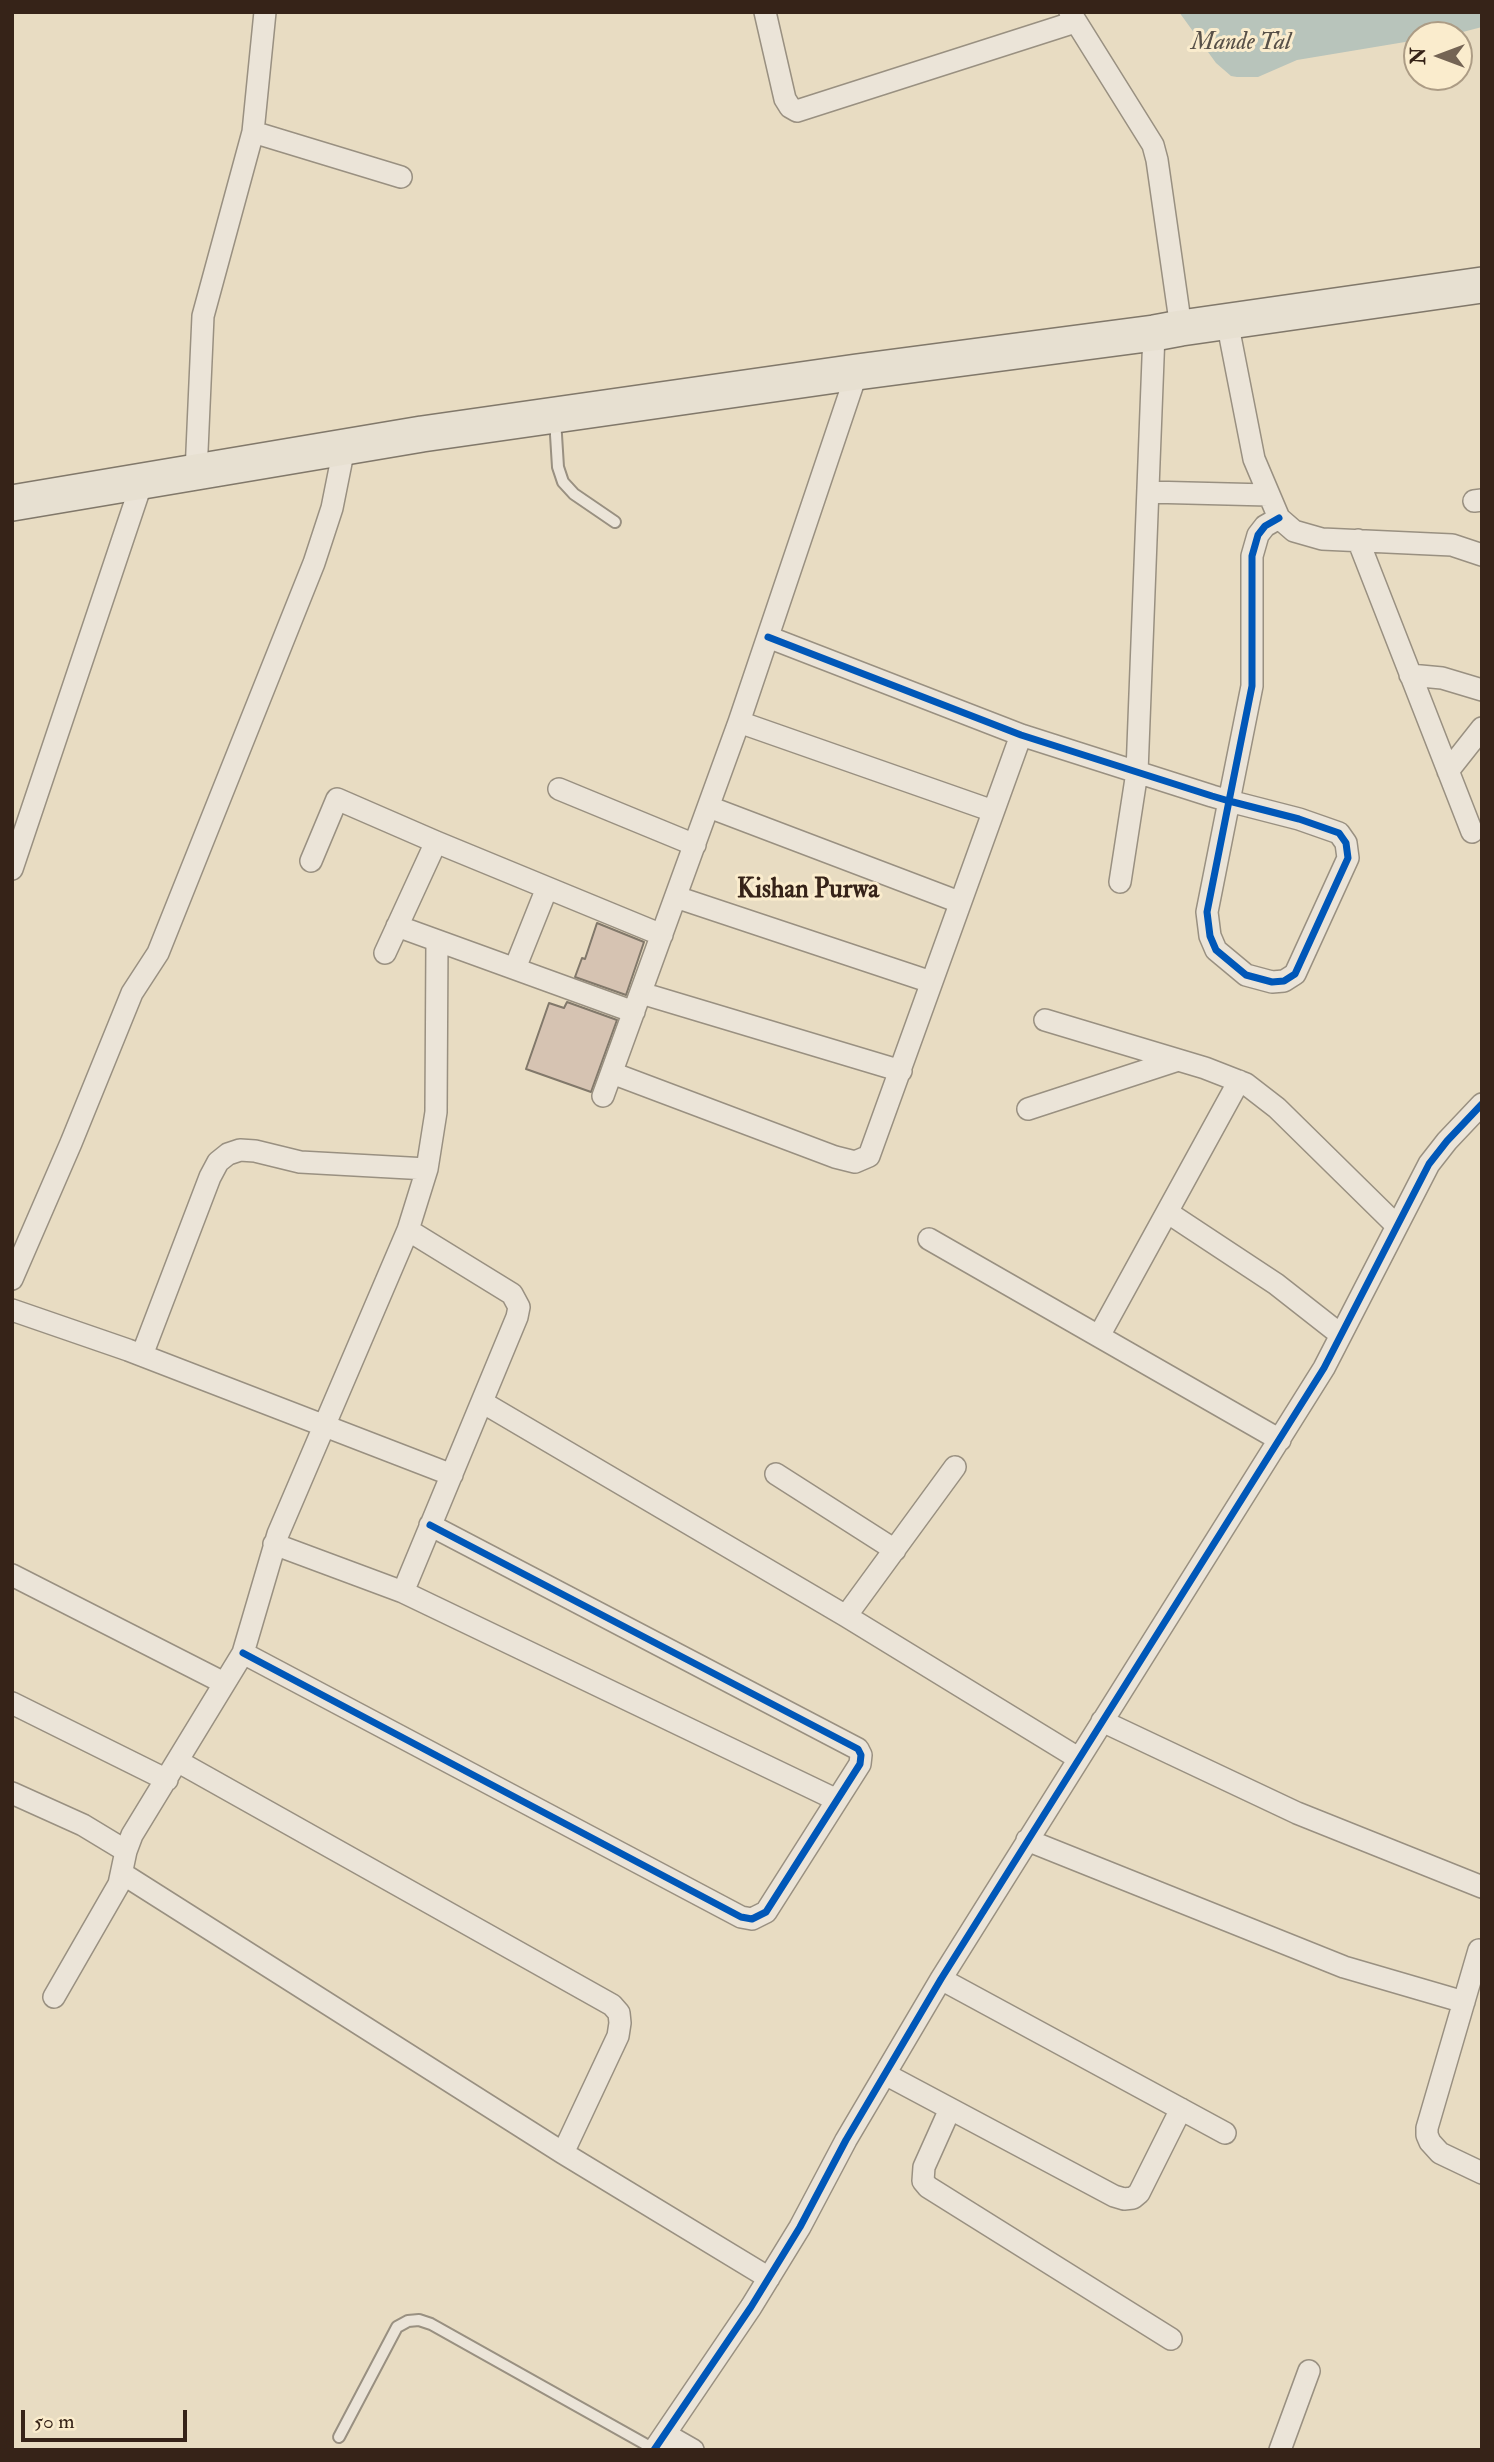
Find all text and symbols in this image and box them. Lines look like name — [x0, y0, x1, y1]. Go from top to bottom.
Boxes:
north arrow — [1403, 21, 1473, 91]
water label: Mande Tal — [1191, 30, 1291, 58]
text: N — [1407, 48, 1431, 65]
district label: Kishan Purwa — [737, 875, 879, 907]
scale bar — [24, 2396, 191, 2440]
text: 50 m — [34, 2408, 75, 2435]

